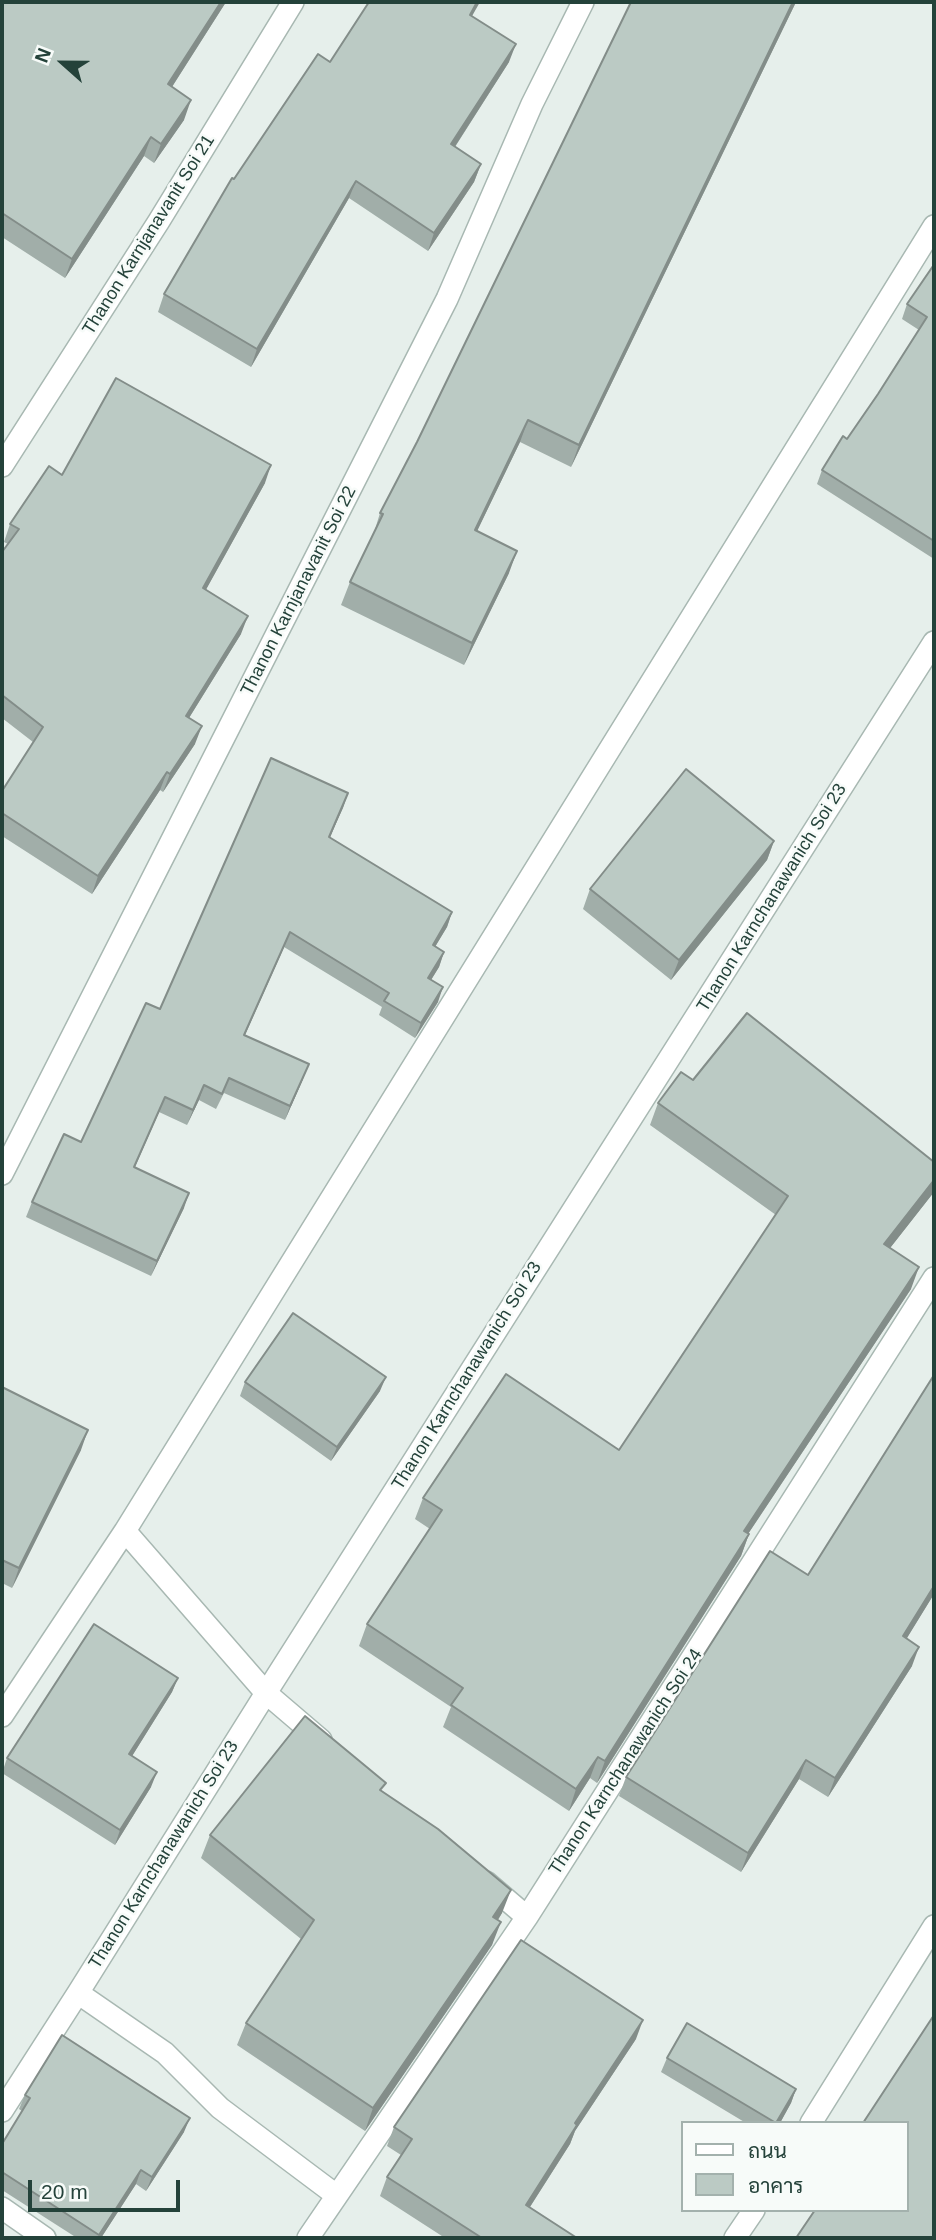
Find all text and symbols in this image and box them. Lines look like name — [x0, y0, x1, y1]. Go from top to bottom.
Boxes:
north arrow — [28, 28, 98, 98]
text: N — [31, 45, 55, 65]
street label: Thanon Karnjanavanit Soi 21 — [78, 131, 220, 339]
street label: Thanon Karnjanavanit Soi 22 — [237, 483, 361, 699]
street label: Thanon Karnchanawanich Soi 23 — [693, 780, 851, 1016]
street label: Thanon Karnchanawanich Soi 23 — [388, 1258, 546, 1494]
street label: Thanon Karnchanawanich Soi 24 — [545, 1645, 707, 1879]
street label: Thanon Karnchanawanich Soi 23 — [85, 1737, 243, 1973]
legend — [680, 2121, 908, 2212]
text: ถนน — [748, 2139, 787, 2162]
scale bar — [32, 2166, 184, 2210]
text: อาคาร — [748, 2174, 804, 2197]
text: 20 m — [41, 2180, 88, 2203]

